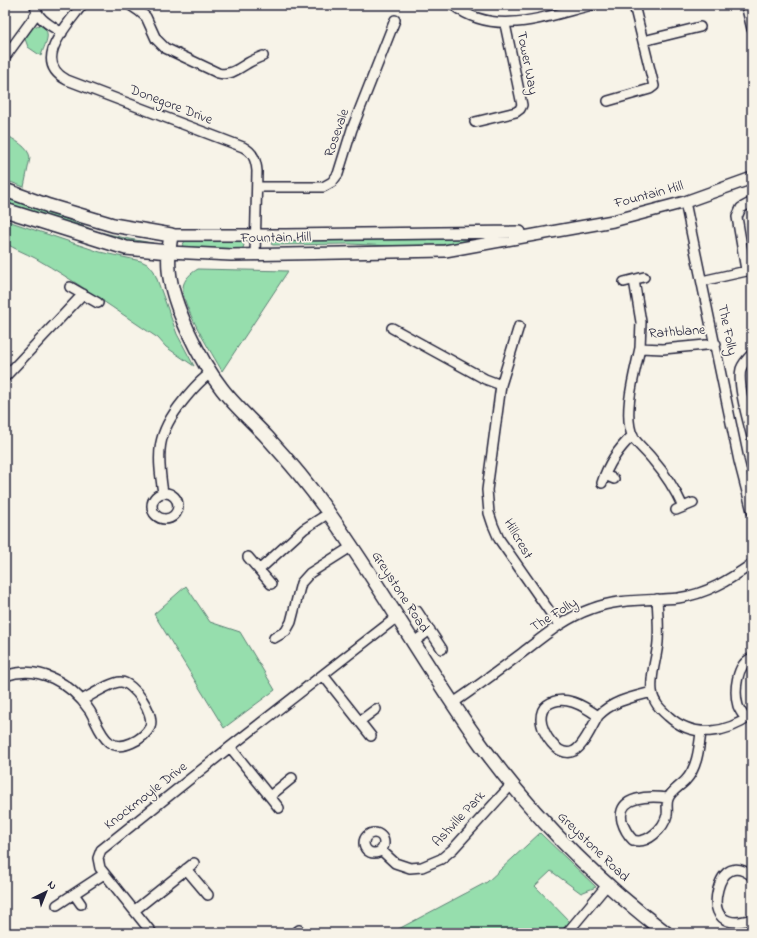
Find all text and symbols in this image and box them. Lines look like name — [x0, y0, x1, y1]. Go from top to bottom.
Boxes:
street label: Tower Way — [510, 29, 543, 97]
street label: Donegore Drive — [125, 79, 216, 132]
street label: Rosevale — [319, 105, 355, 160]
street label: Fountain Hill — [611, 176, 686, 215]
street label: Fountain Hill — [240, 227, 311, 249]
street label: The Folly — [710, 303, 743, 358]
street label: Rathblane — [648, 319, 707, 344]
street label: Hillcrest — [498, 515, 538, 564]
street label: Greystone Road — [365, 547, 434, 638]
street label: The Folly — [527, 592, 582, 638]
street label: Knockmoyle Drive — [100, 756, 193, 836]
street label: Ashville Park — [427, 786, 491, 852]
street label: Greystone Road — [551, 807, 634, 888]
north arrow — [26, 872, 66, 912]
text: N — [44, 877, 60, 894]

